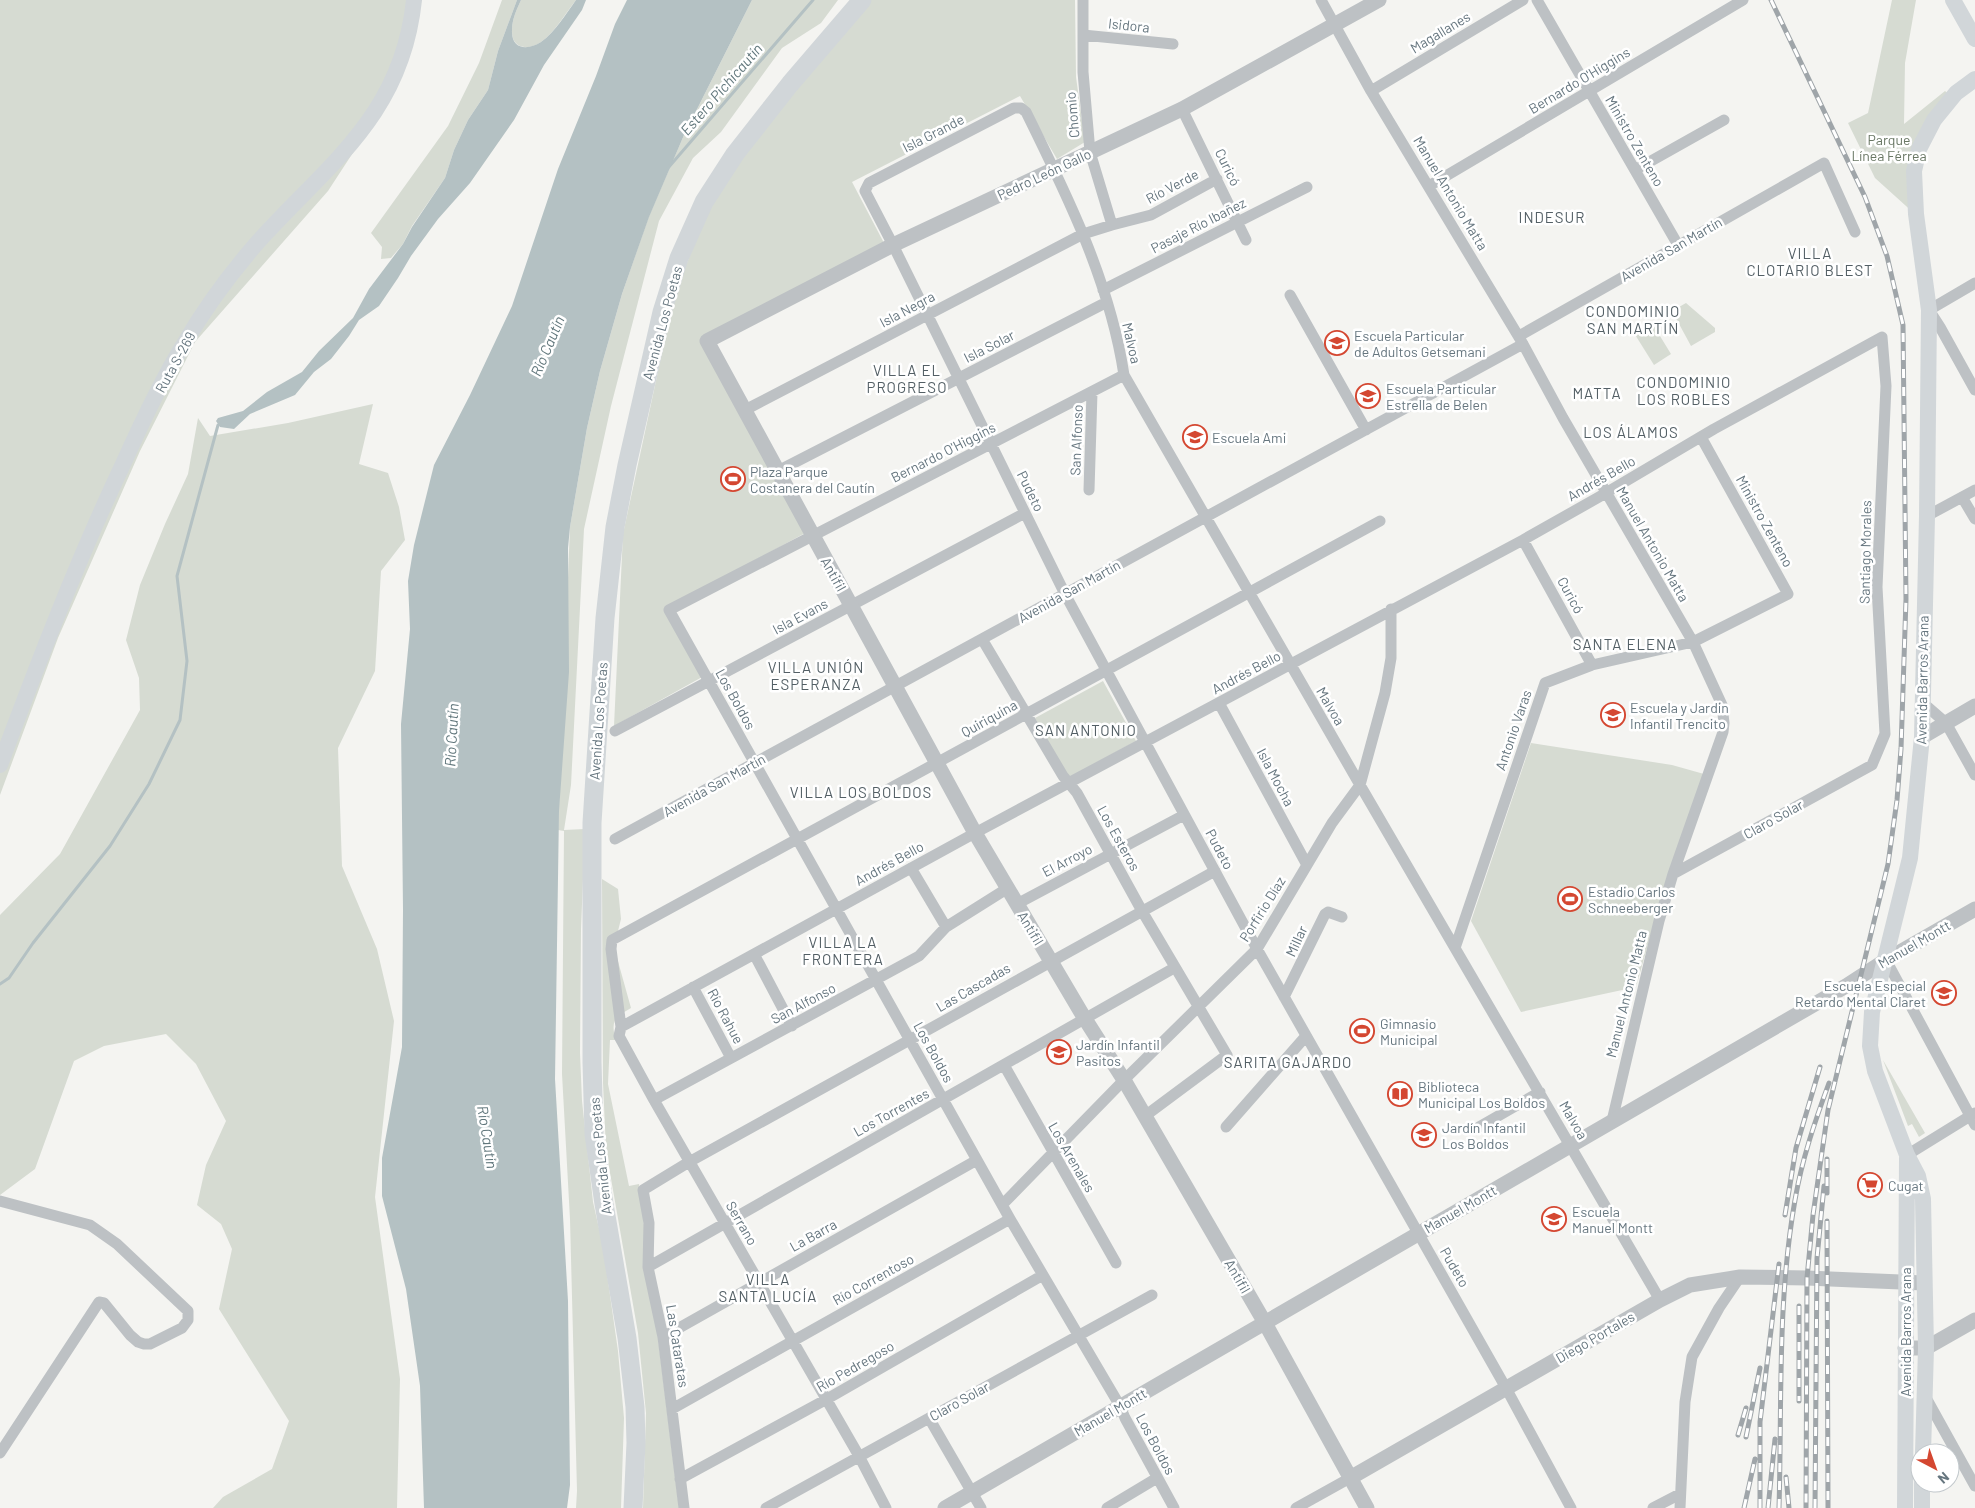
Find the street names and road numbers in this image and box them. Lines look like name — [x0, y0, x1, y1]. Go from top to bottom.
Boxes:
street label: Magallanes — [1407, 7, 1473, 57]
street label: Isidora — [1108, 14, 1150, 36]
street label: Bernardo O'Higgins — [1525, 43, 1633, 117]
street label: Chomio — [1062, 91, 1082, 139]
street label: Ministro Zenteno — [1602, 93, 1668, 189]
street label: Isla Grande — [899, 110, 967, 156]
street label: Manuel Antonio Matta — [1410, 133, 1492, 253]
street label: Pedro León Gallo — [994, 145, 1094, 203]
street label: Curicó — [1212, 146, 1244, 188]
street label: Río Verde — [1143, 165, 1201, 207]
street label: Pasaje Río Ibañez — [1148, 194, 1248, 256]
street label: Avenida San Martín — [1617, 213, 1725, 285]
street label: Avenida Los Poetas — [639, 264, 686, 382]
street label: Isla Negra — [876, 287, 938, 331]
street label: Malvoa — [1119, 321, 1145, 365]
street label: Isla Solar — [961, 326, 1017, 366]
street label: Ruta S-269 — [151, 329, 199, 395]
street label: San Alfonso — [1066, 404, 1086, 476]
street label: Bernardo O'Higgins — [888, 418, 998, 486]
street label: Andrés Bello — [1564, 452, 1638, 504]
street label: Pudeto — [1014, 468, 1048, 514]
street label: Ministro Zenteno — [1733, 472, 1797, 570]
street label: Manuel Antonio Matta — [1613, 483, 1693, 605]
street label: Santiago Morales — [1856, 500, 1874, 604]
street label: Antifil — [818, 554, 850, 594]
street label: Avenida San Martín — [1015, 556, 1123, 626]
street label: Curicó — [1554, 574, 1588, 616]
street label: Isla Evans — [770, 594, 831, 638]
street label: Avenida Barros Arana — [1912, 615, 1932, 745]
street label: Andrés Bello — [1209, 647, 1283, 697]
street label: Avenida Los Poetas — [585, 661, 611, 780]
street label: Los Boldos — [712, 666, 760, 733]
street label: Malvoa — [1313, 684, 1349, 728]
street label: Antonio Varas — [1491, 687, 1535, 772]
street label: Quiriquina — [958, 696, 1020, 740]
street label: Isla Mocha — [1254, 745, 1298, 809]
street label: Avenida San Martín — [660, 750, 768, 820]
street label: Claro Solar — [1740, 796, 1806, 842]
street label: Los Esteros — [1094, 802, 1144, 874]
street label: Pudeto — [1202, 826, 1238, 872]
street label: Andrés Bello — [852, 837, 926, 889]
street label: El Arroyo — [1039, 840, 1095, 880]
street label: Porfirio Díaz — [1235, 873, 1289, 945]
street label: Antifil — [1014, 908, 1048, 948]
street label: Manuel Montt — [1875, 916, 1953, 972]
street label: Millar — [1281, 923, 1311, 959]
street label: Manuel Antonio Matta — [1602, 929, 1650, 1059]
street label: Las Cascadas — [933, 959, 1013, 1015]
street label: San Alfonso — [768, 979, 838, 1027]
street label: Río Rahue — [704, 985, 748, 1047]
street label: Los Boldos — [910, 1019, 958, 1086]
street label: Los Torrentes — [850, 1084, 932, 1140]
street label: Avenida Los Poetas — [585, 1096, 615, 1215]
street label: Malvoa — [1556, 1098, 1592, 1142]
street label: Los Arenales — [1045, 1119, 1099, 1195]
street label: Manuel Montt — [1421, 1181, 1499, 1237]
street label: Serrano — [723, 1198, 761, 1248]
street label: La Barra — [787, 1215, 839, 1255]
street label: Pudeto — [1437, 1244, 1473, 1290]
street label: Río Correntoso — [829, 1250, 917, 1308]
street label: Antifil — [1222, 1256, 1254, 1296]
street label: Avenida Barros Arana — [1897, 1267, 1914, 1397]
street label: Las Cataratas — [663, 1303, 693, 1389]
street label: Diego Portales — [1553, 1307, 1638, 1366]
street label: Río Pedregoso — [813, 1337, 897, 1395]
street label: Claro Solar — [926, 1378, 992, 1424]
street label: Manuel Montt — [1071, 1384, 1149, 1440]
street label: Los Boldos — [1133, 1411, 1179, 1478]

